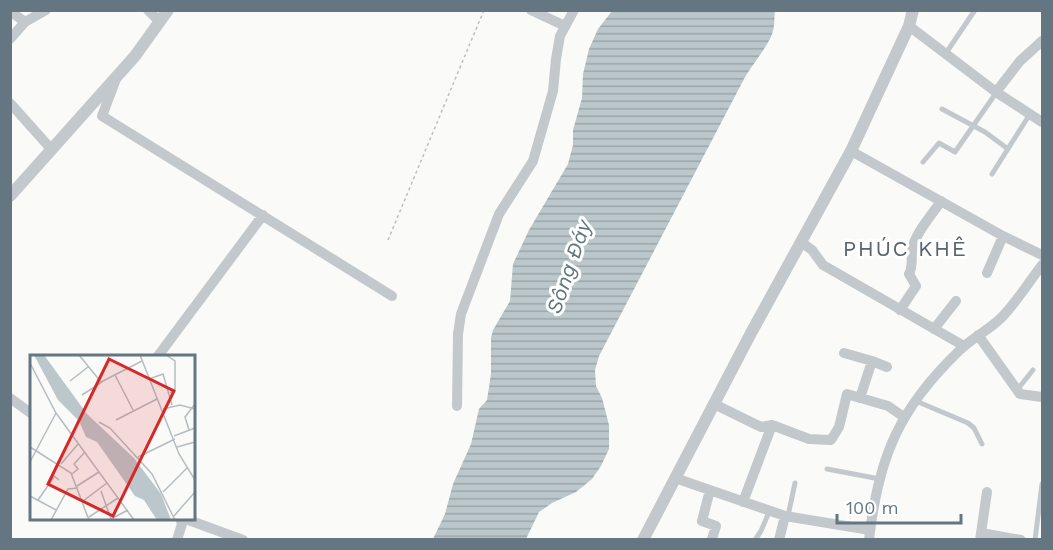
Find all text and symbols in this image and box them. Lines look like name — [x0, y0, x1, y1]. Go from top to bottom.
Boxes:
water label: Sông Đáy — [541, 215, 597, 317]
district label: PHÚC KHÊ — [843, 236, 967, 261]
inset map — [30, 355, 195, 520]
scale bar — [837, 487, 962, 525]
text: 100 m — [846, 497, 899, 518]

